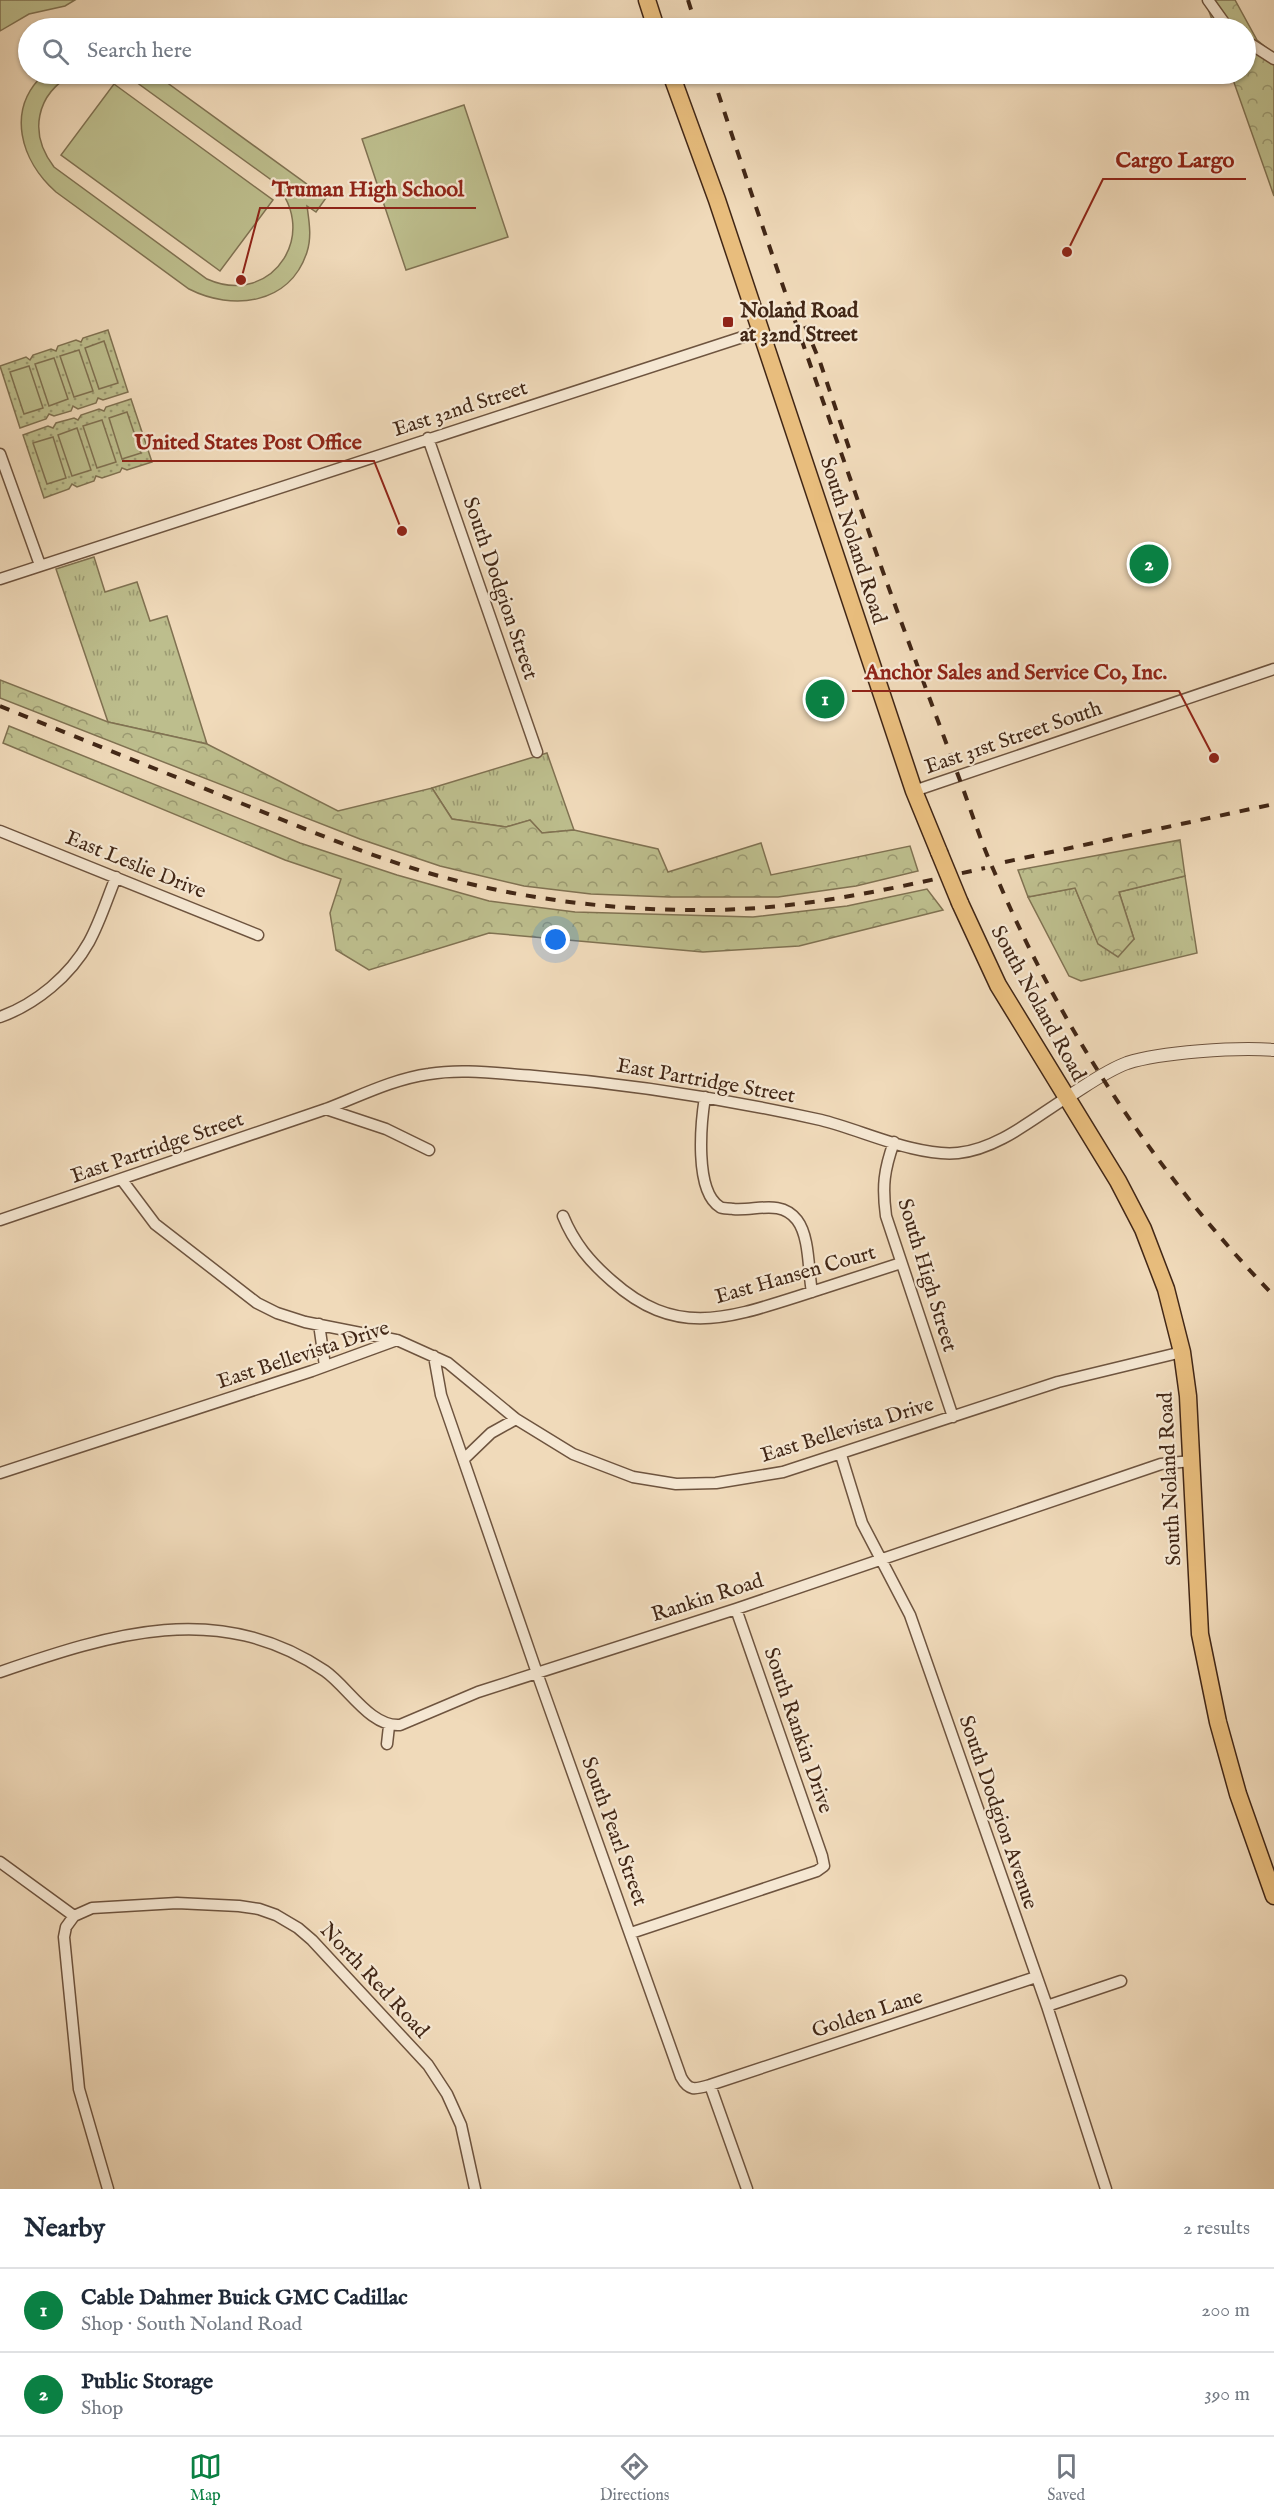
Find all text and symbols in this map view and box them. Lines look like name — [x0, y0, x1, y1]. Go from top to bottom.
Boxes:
search box — [18, 18, 1256, 84]
icon: search — [39, 35, 72, 68]
text: Search here — [87, 37, 192, 65]
callout: Cargo Largo — [1103, 139, 1246, 179]
text: Cargo Largo — [1116, 147, 1235, 175]
callout: Truman High School — [260, 168, 476, 208]
text: Truman High School — [271, 176, 465, 204]
place label: Noland Road at 32nd Street — [739, 298, 859, 349]
marker: Noland Road at 32nd Street — [721, 315, 735, 329]
street label: East 32nd Street — [390, 375, 531, 444]
callout: United States Post Office — [122, 421, 374, 461]
text: United States Post Office — [133, 429, 362, 457]
street label: South Noland Road — [813, 454, 893, 628]
street label: South Dodgion Street — [456, 494, 543, 683]
pin: 2 — [1130, 542, 1168, 586]
callout: Anchor Sales and Service Co, Inc. — [852, 651, 1179, 691]
text: Anchor Sales and Service Co, Inc. — [864, 659, 1167, 687]
pin: 1 — [806, 676, 844, 722]
street label: East 31st Street South — [921, 695, 1106, 781]
street label: East Leslie Drive — [61, 825, 210, 906]
street label: South Noland Road — [984, 921, 1092, 1087]
your location — [541, 925, 570, 954]
street label: East Partridge Street — [614, 1052, 797, 1110]
street label: East Partridge Street — [68, 1106, 247, 1191]
street label: South High Street — [890, 1196, 963, 1355]
street label: East Hansen Court — [712, 1240, 879, 1311]
street label: East Bellevista Drive — [214, 1315, 393, 1396]
street label: East Bellevista Drive — [758, 1391, 938, 1470]
street label: South Noland Road — [1152, 1391, 1189, 1566]
street label: Rankin Road — [648, 1567, 768, 1629]
street label: South Rankin Drive — [757, 1644, 839, 1817]
street label: South Dodgion Avenue — [952, 1712, 1044, 1913]
street label: South Pearl Street — [574, 1753, 653, 1910]
street label: North Red Road — [313, 1918, 435, 2045]
street label: Golden Lane — [809, 1984, 927, 2045]
text: Nearby — [24, 2212, 105, 2245]
text: 2 results — [1183, 2216, 1250, 2241]
text: Cable Dahmer Buick GMC Cadillac — [81, 2284, 408, 2312]
text: 1 — [40, 2298, 47, 2323]
text: 200 m — [1201, 2298, 1250, 2323]
text: Shop · South Noland Road — [81, 2312, 302, 2337]
text: Public Storage — [81, 2368, 213, 2396]
text: 2 — [39, 2382, 48, 2407]
text: 390 m — [1204, 2382, 1250, 2407]
text: Shop — [81, 2396, 123, 2421]
tab: Map — [189, 2450, 222, 2506]
tab: Directions — [600, 2450, 669, 2506]
tab: Saved — [1047, 2450, 1085, 2506]

